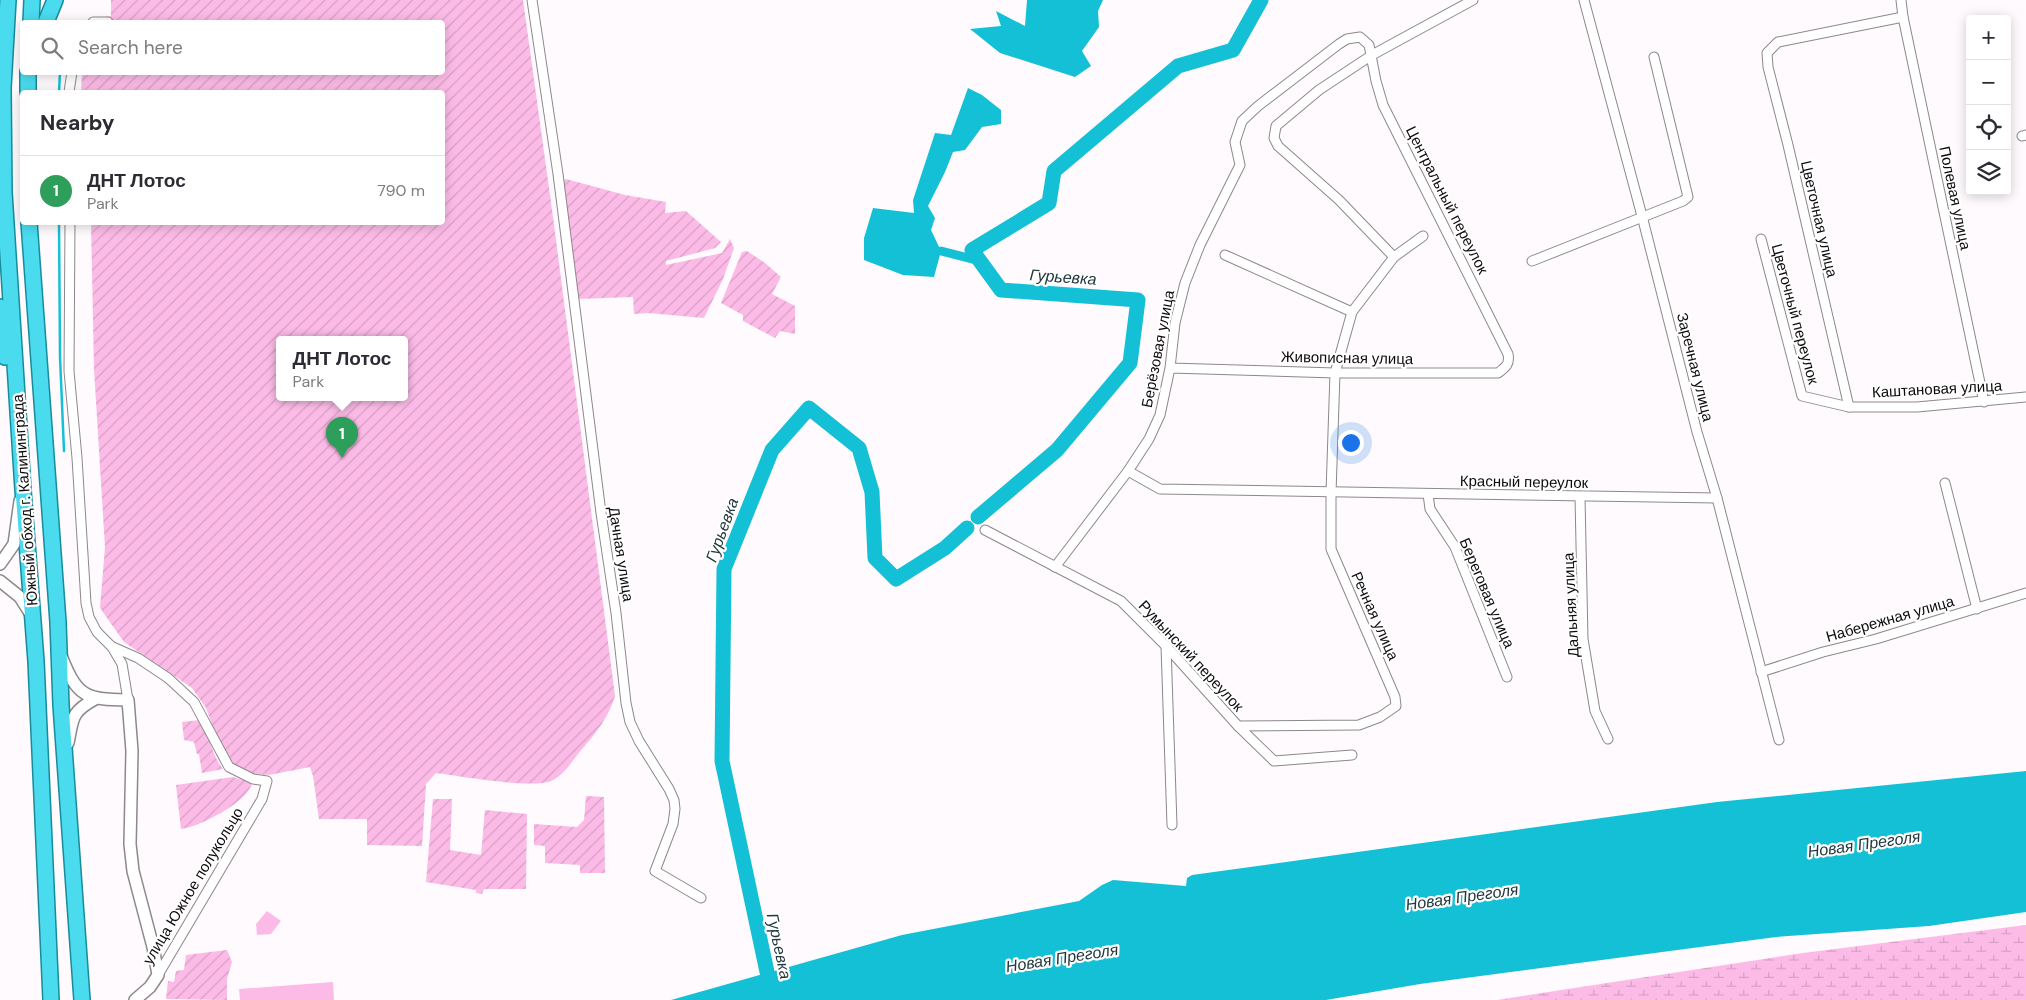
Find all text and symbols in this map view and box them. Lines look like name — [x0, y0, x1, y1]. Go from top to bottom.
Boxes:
map controls — [1966, 15, 2011, 195]
button: + — [1966, 15, 2011, 60]
search box — [20, 20, 445, 75]
icon: search — [38, 34, 66, 62]
text: Search here — [78, 35, 183, 60]
button: − — [1966, 60, 2011, 105]
button: locate — [1966, 105, 2011, 150]
text: Nearby — [40, 109, 114, 137]
street label: Центральный переулок — [1401, 123, 1493, 278]
street label: Полевая улица — [1934, 144, 1976, 252]
button: layers — [1966, 150, 2011, 195]
street label: Цветочная улица — [1796, 159, 1842, 280]
text: ДНТ Лотос — [87, 168, 186, 193]
text: 1 — [53, 180, 59, 201]
text: 790 m — [377, 180, 425, 201]
text: Park — [87, 193, 119, 214]
street label: Цветочный переулок — [1767, 242, 1823, 387]
water label: Гурьевка — [1029, 264, 1097, 290]
street label: Берёзовая улица — [1137, 288, 1179, 410]
street label: Заречная улица — [1672, 311, 1718, 424]
popup — [276, 336, 408, 401]
text: ДНТ Лотос — [293, 346, 391, 371]
street label: Живописная улица — [1281, 347, 1414, 369]
text: Park — [293, 371, 324, 392]
street label: Каштановая улица — [1871, 376, 2003, 402]
street label: Южный обход г. Калининграда — [8, 393, 42, 606]
pin: 1 — [326, 417, 358, 458]
your location — [1338, 430, 1364, 456]
street label: Красный переулок — [1460, 471, 1589, 493]
water label: Гурьевка — [701, 495, 743, 565]
street label: Дачная улица — [604, 505, 638, 604]
street label: Береговая улица — [1455, 535, 1519, 652]
street label: Дальняя улица — [1558, 551, 1584, 658]
street label: Речная улица — [1347, 569, 1404, 664]
street label: Набережная улица — [1824, 591, 1957, 647]
street label: Румынский переулок — [1134, 596, 1248, 716]
street label: улица Южное полукольцо — [138, 804, 248, 968]
water label: Новая Преголя — [1806, 826, 1922, 862]
water label: Новая Преголя — [1404, 879, 1520, 915]
water label: Гурьевка — [762, 911, 796, 981]
water label: Новая Преголя — [1004, 939, 1120, 977]

